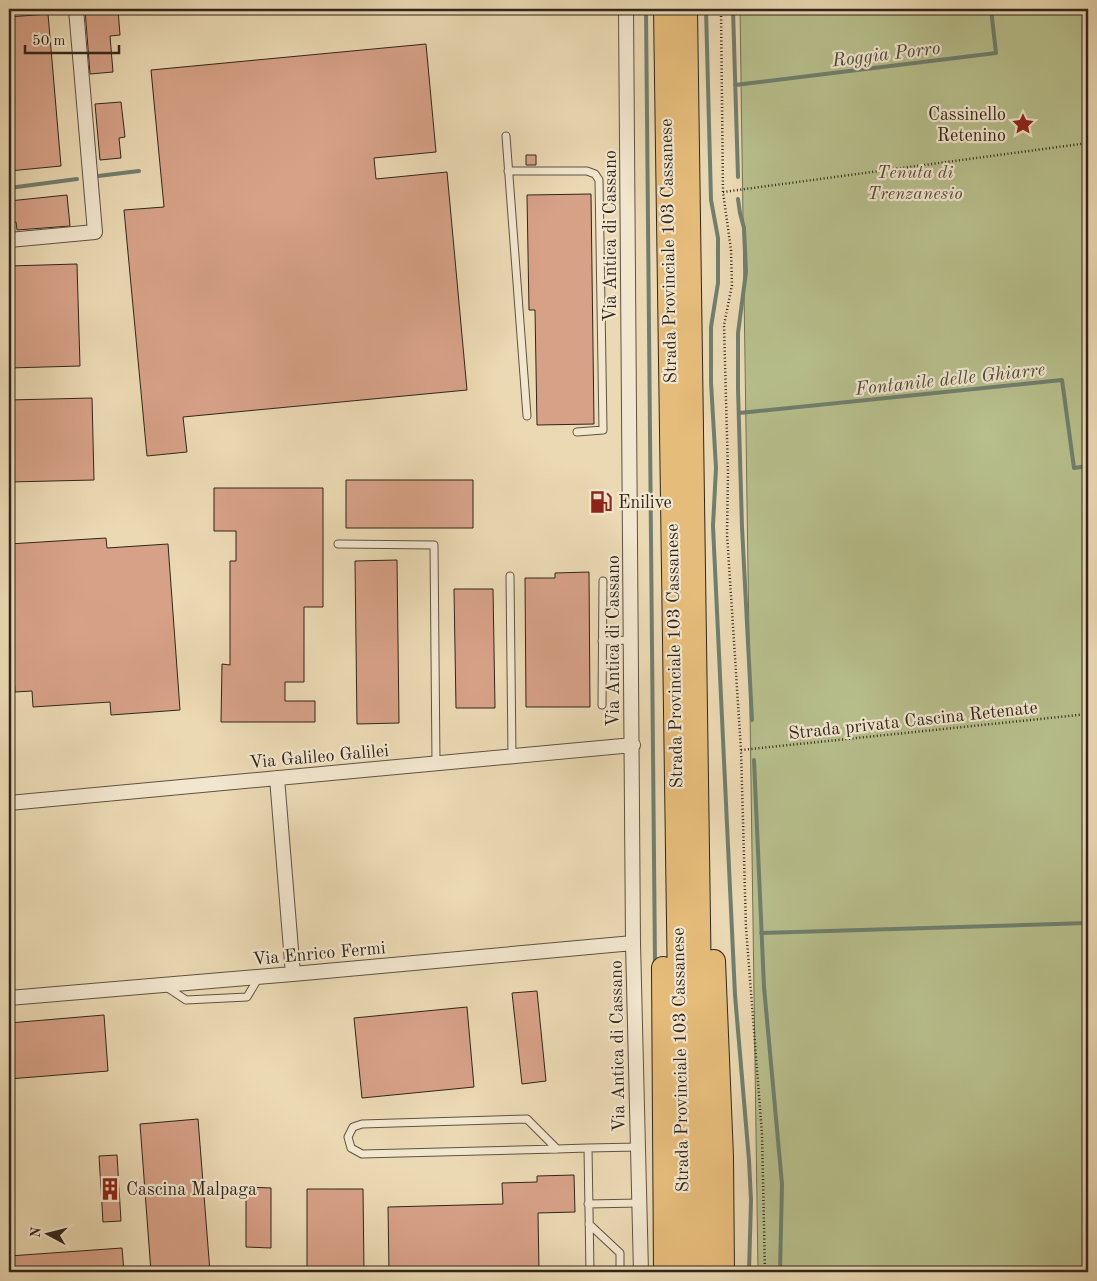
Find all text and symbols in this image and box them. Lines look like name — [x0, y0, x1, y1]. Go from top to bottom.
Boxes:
scale bar — [25, 22, 119, 54]
text: 50 m — [32, 34, 66, 49]
water label: Roggia Porro — [830, 39, 942, 72]
place label: Cassinello Retenino — [928, 106, 1006, 145]
place icon: Cassinello Retenino — [1010, 111, 1036, 137]
street label: Strada Provinciale 103 Cassanese — [658, 119, 680, 383]
street label: Via Antica di Cassano — [602, 150, 620, 322]
park label: Tenuta di Trenzanesio — [868, 164, 962, 203]
water label: Fontanile delle Ghiarre — [853, 361, 1046, 400]
fuel station icon: Enilive — [588, 489, 614, 515]
place label: Enilive — [618, 494, 672, 512]
street label: Strada Provinciale 103 Cassanese — [664, 524, 686, 788]
street label: Via Antica di Cassano — [605, 555, 623, 727]
street label: Strada privata Cascina Retenate — [787, 699, 1039, 743]
street label: Via Galileo Galilei — [248, 742, 390, 772]
street label: Strada Provinciale 103 Cassanese — [670, 928, 692, 1192]
street label: Via Enrico Fermi — [252, 939, 387, 969]
street label: Via Antica di Cassano — [608, 960, 628, 1132]
building icon: Cascina Malpaga — [97, 1176, 123, 1202]
place label: Cascina Malpaga — [126, 1181, 257, 1199]
north arrow — [22, 1208, 72, 1258]
text: N — [28, 1226, 44, 1239]

